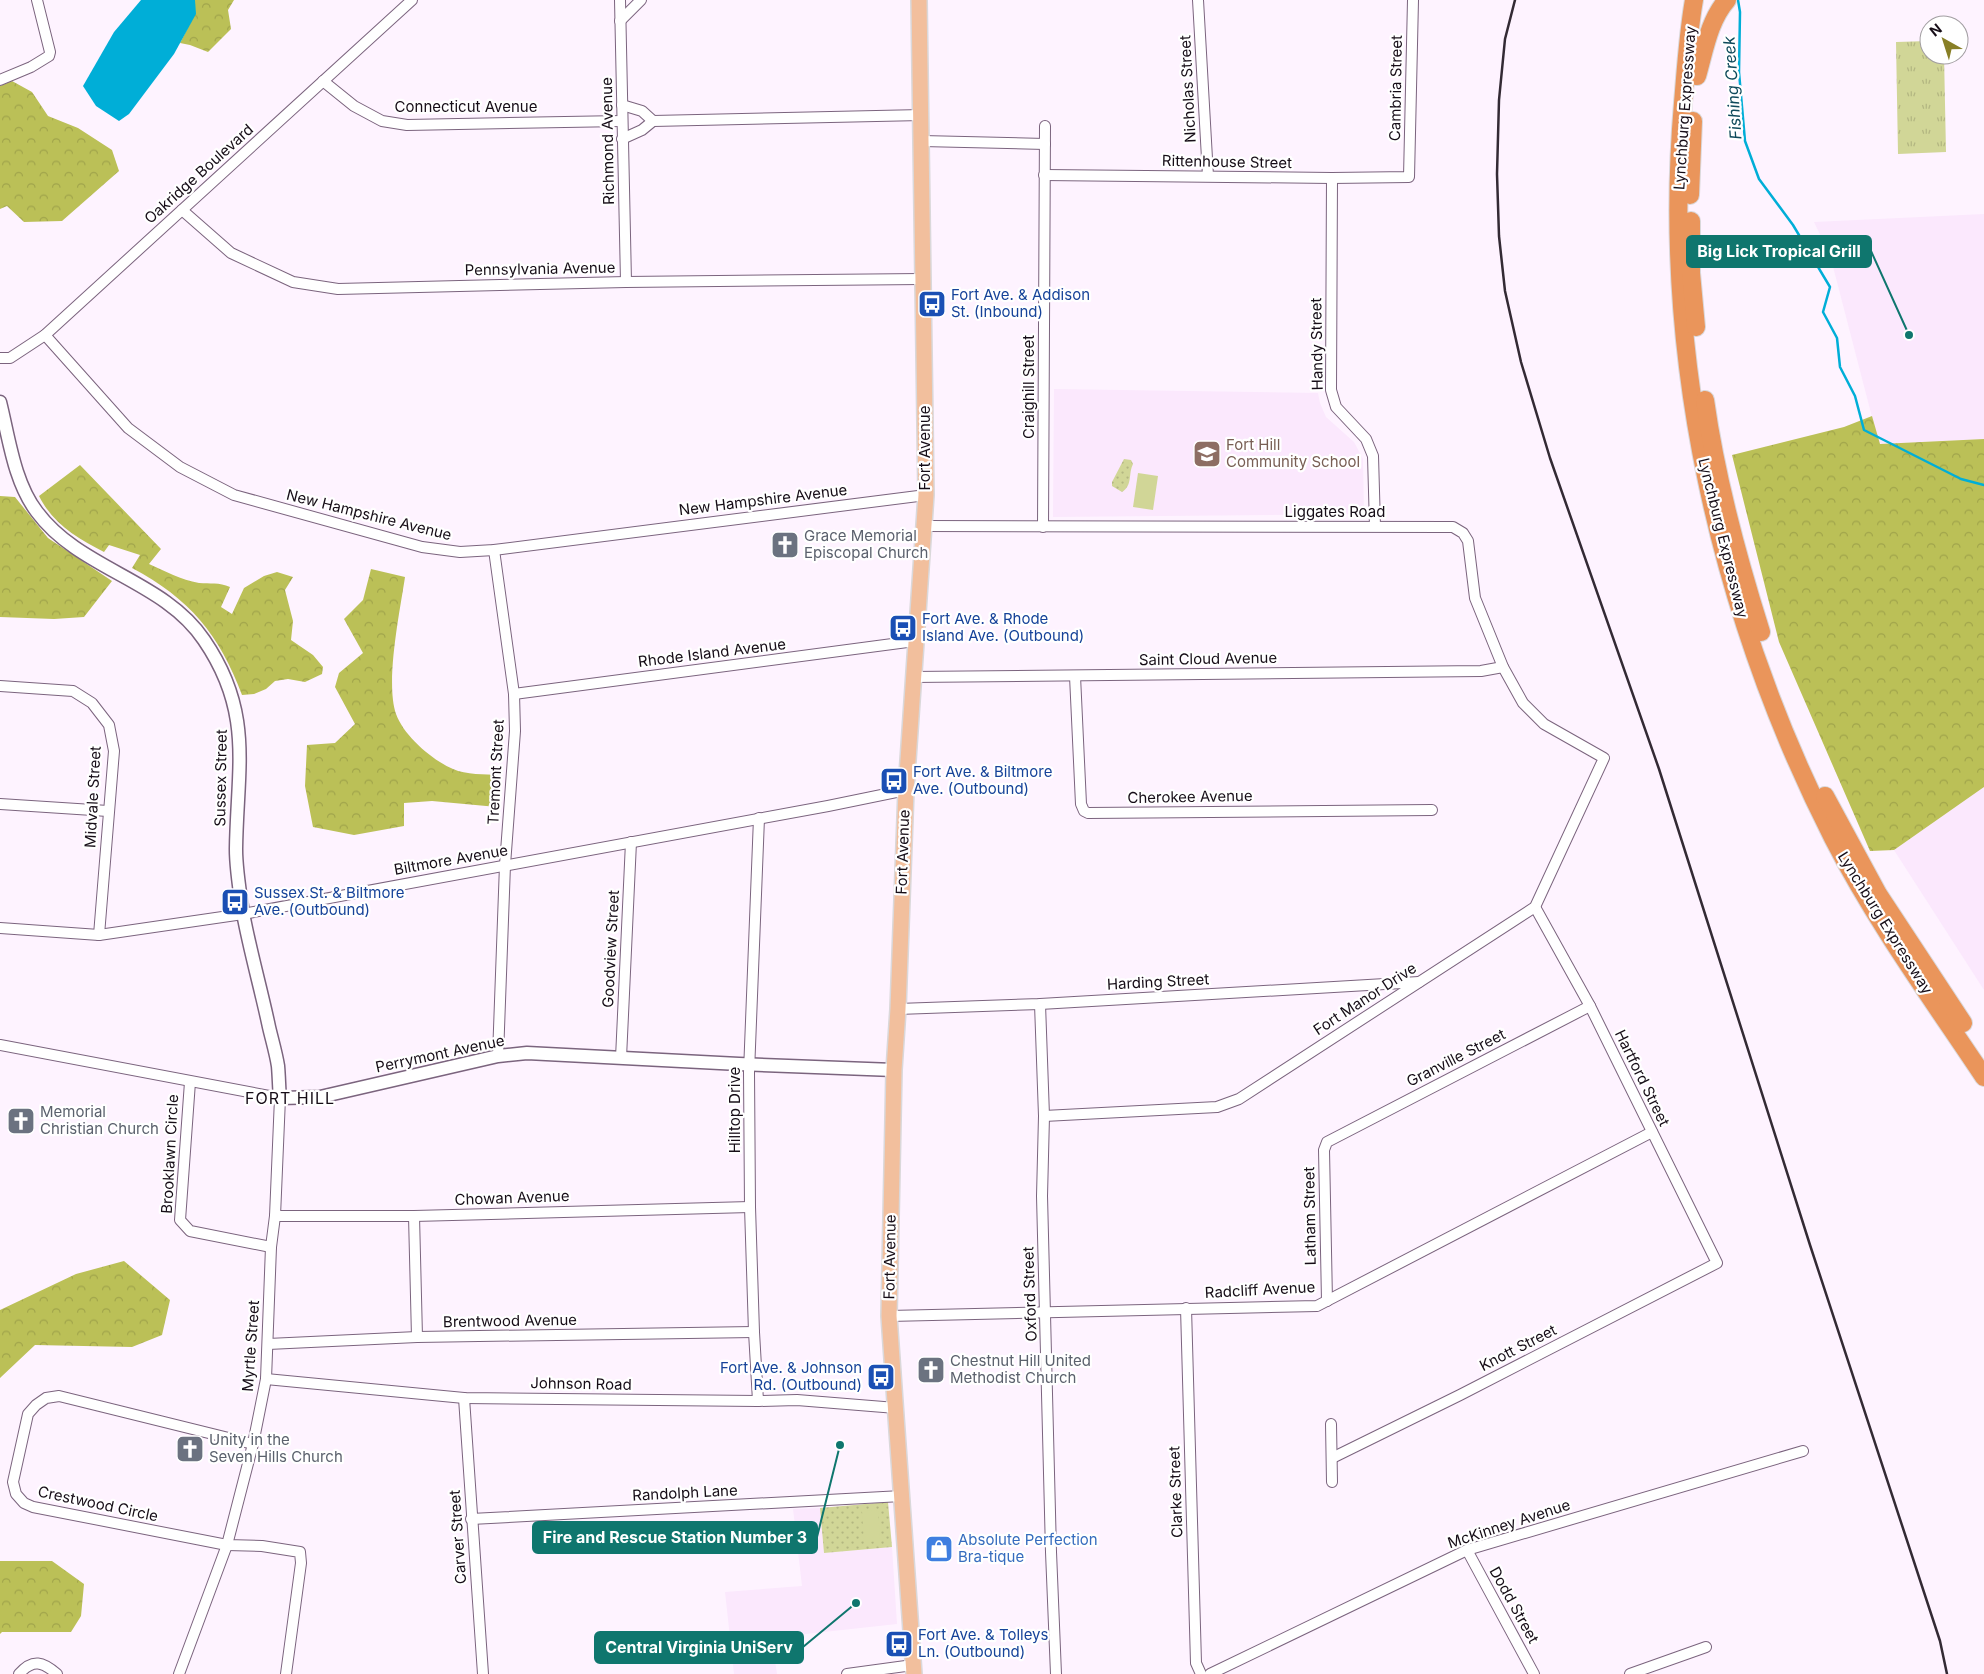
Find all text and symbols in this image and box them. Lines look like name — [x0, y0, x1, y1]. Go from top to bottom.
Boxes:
north arrow — [1919, 15, 1969, 65]
text: N — [1926, 20, 1945, 39]
street label: Lynchburg Expressway — [1669, 25, 1700, 191]
street label: Nicholas Street — [1175, 35, 1200, 143]
street label: Cambria Street — [1385, 35, 1406, 141]
water label: Fishing Creek — [1718, 35, 1746, 140]
street label: Richmond Avenue — [597, 77, 618, 205]
street label: Connecticut Avenue — [395, 97, 537, 116]
street label: Oakridge Boulevard — [140, 120, 257, 228]
street label: Rittenhouse Street — [1162, 151, 1292, 172]
callout: Big Lick Tropical Grill — [1687, 236, 1871, 267]
text: Big Lick Tropical Grill — [1697, 241, 1861, 261]
street label: Pennsylvania Avenue — [464, 258, 615, 279]
place label: Fort Ave. & Addison St. (Inbound) — [951, 285, 1090, 321]
bus stop icon: Fort Ave. & Addison St. (Inbound) — [917, 289, 947, 319]
street label: Handy Street — [1306, 297, 1327, 391]
street label: Craighill Street — [1019, 335, 1038, 439]
street label: Fort Avenue — [915, 406, 934, 490]
place label: Fort Hill Community School — [1226, 435, 1360, 471]
school or university icon: Fort Hill Community School — [1192, 439, 1222, 469]
street label: Lynchburg Expressway — [1694, 456, 1753, 620]
street label: New Hampshire Avenue — [678, 480, 848, 519]
street label: New Hampshire Avenue — [285, 485, 454, 544]
street label: Liggates Road — [1285, 502, 1385, 521]
place label: Grace Memorial Episcopal Church — [804, 526, 928, 562]
church icon: Grace Memorial Episcopal Church — [770, 530, 800, 560]
place label: Fort Ave. & Rhode Island Ave. (Outbound) — [922, 609, 1084, 645]
bus stop icon: Fort Ave. & Rhode Island Ave. (Outbound) — [888, 613, 918, 643]
street label: Rhode Island Avenue — [637, 634, 787, 671]
street label: Saint Cloud Avenue — [1139, 648, 1277, 669]
street label: Tremont Street — [483, 719, 508, 825]
street label: Sussex Street — [210, 729, 231, 827]
street label: Midvale Street — [80, 745, 105, 848]
place label: Fort Ave. & Biltmore Ave. (Outbound) — [913, 762, 1052, 798]
bus stop icon: Fort Ave. & Biltmore Ave. (Outbound) — [879, 766, 909, 796]
street label: Cherokee Avenue — [1127, 786, 1253, 807]
street label: Fort Avenue — [892, 809, 913, 895]
street label: Biltmore Avenue — [392, 840, 509, 879]
street label: Lynchburg Expressway — [1834, 848, 1937, 998]
place label: Sussex St. & Biltmore Ave. (Outbound) — [254, 883, 405, 919]
bus stop icon: Sussex St. & Biltmore Ave. (Outbound) — [220, 887, 250, 917]
street label: Goodview Street — [598, 890, 623, 1008]
street label: Fort Manor Drive — [1310, 958, 1420, 1039]
street label: Harding Street — [1106, 969, 1210, 994]
street label: Granville Street — [1403, 1024, 1509, 1091]
street label: Hartford Street — [1611, 1026, 1674, 1129]
street label: Perrymont Avenue — [374, 1031, 506, 1076]
street label: Hilltop Drive — [725, 1067, 744, 1153]
district label: FORT HILL — [245, 1088, 335, 1108]
street label: Brooklawn Circle — [157, 1094, 182, 1214]
place label: Memorial Christian Church — [40, 1102, 159, 1138]
church icon: Memorial Christian Church — [6, 1106, 36, 1136]
street label: Latham Street — [1299, 1166, 1320, 1266]
street label: Chowan Avenue — [454, 1186, 570, 1209]
street label: Fort Avenue — [879, 1214, 900, 1300]
street label: Oxford Street — [1018, 1246, 1041, 1342]
street label: Radcliff Avenue — [1204, 1277, 1316, 1302]
street label: Myrtle Street — [238, 1299, 263, 1392]
street label: Brentwood Avenue — [443, 1310, 577, 1331]
street label: Knott Street — [1476, 1320, 1560, 1375]
place label: Chestnut Hill United Methodist Church — [950, 1351, 1091, 1387]
church icon: Chestnut Hill United Methodist Church — [916, 1355, 946, 1385]
place label: Fort Ave. & Johnson Rd. (Outbound) — [720, 1358, 862, 1394]
bus stop icon: Fort Ave. & Johnson Rd. (Outbound) — [866, 1362, 896, 1392]
street label: Johnson Road — [530, 1373, 632, 1394]
place label: Unity in the Seven Hills Church — [209, 1430, 343, 1466]
church icon: Unity in the Seven Hills Church — [175, 1434, 205, 1464]
street label: Clarke Street — [1164, 1446, 1187, 1538]
street label: Randolph Lane — [632, 1480, 738, 1505]
street label: Crestwood Circle — [36, 1481, 160, 1526]
street label: Carver Street — [445, 1489, 470, 1585]
street label: McKinney Avenue — [1445, 1495, 1572, 1552]
callout: Fire and Rescue Station Number 3 — [533, 1522, 817, 1553]
text: Fire and Rescue Station Number 3 — [543, 1527, 807, 1547]
place label: Absolute Perfection Bra-tique — [958, 1530, 1098, 1566]
shop icon: Absolute Perfection Bra-tique — [924, 1534, 954, 1564]
street label: Dodd Street — [1486, 1563, 1543, 1646]
place label: Fort Ave. & Tolleys Ln. (Outbound) — [918, 1625, 1049, 1661]
bus stop icon: Fort Ave. & Tolleys Ln. (Outbound) — [884, 1629, 914, 1659]
callout: Central Virginia UniServ — [595, 1632, 803, 1663]
text: Central Virginia UniServ — [605, 1637, 793, 1657]

